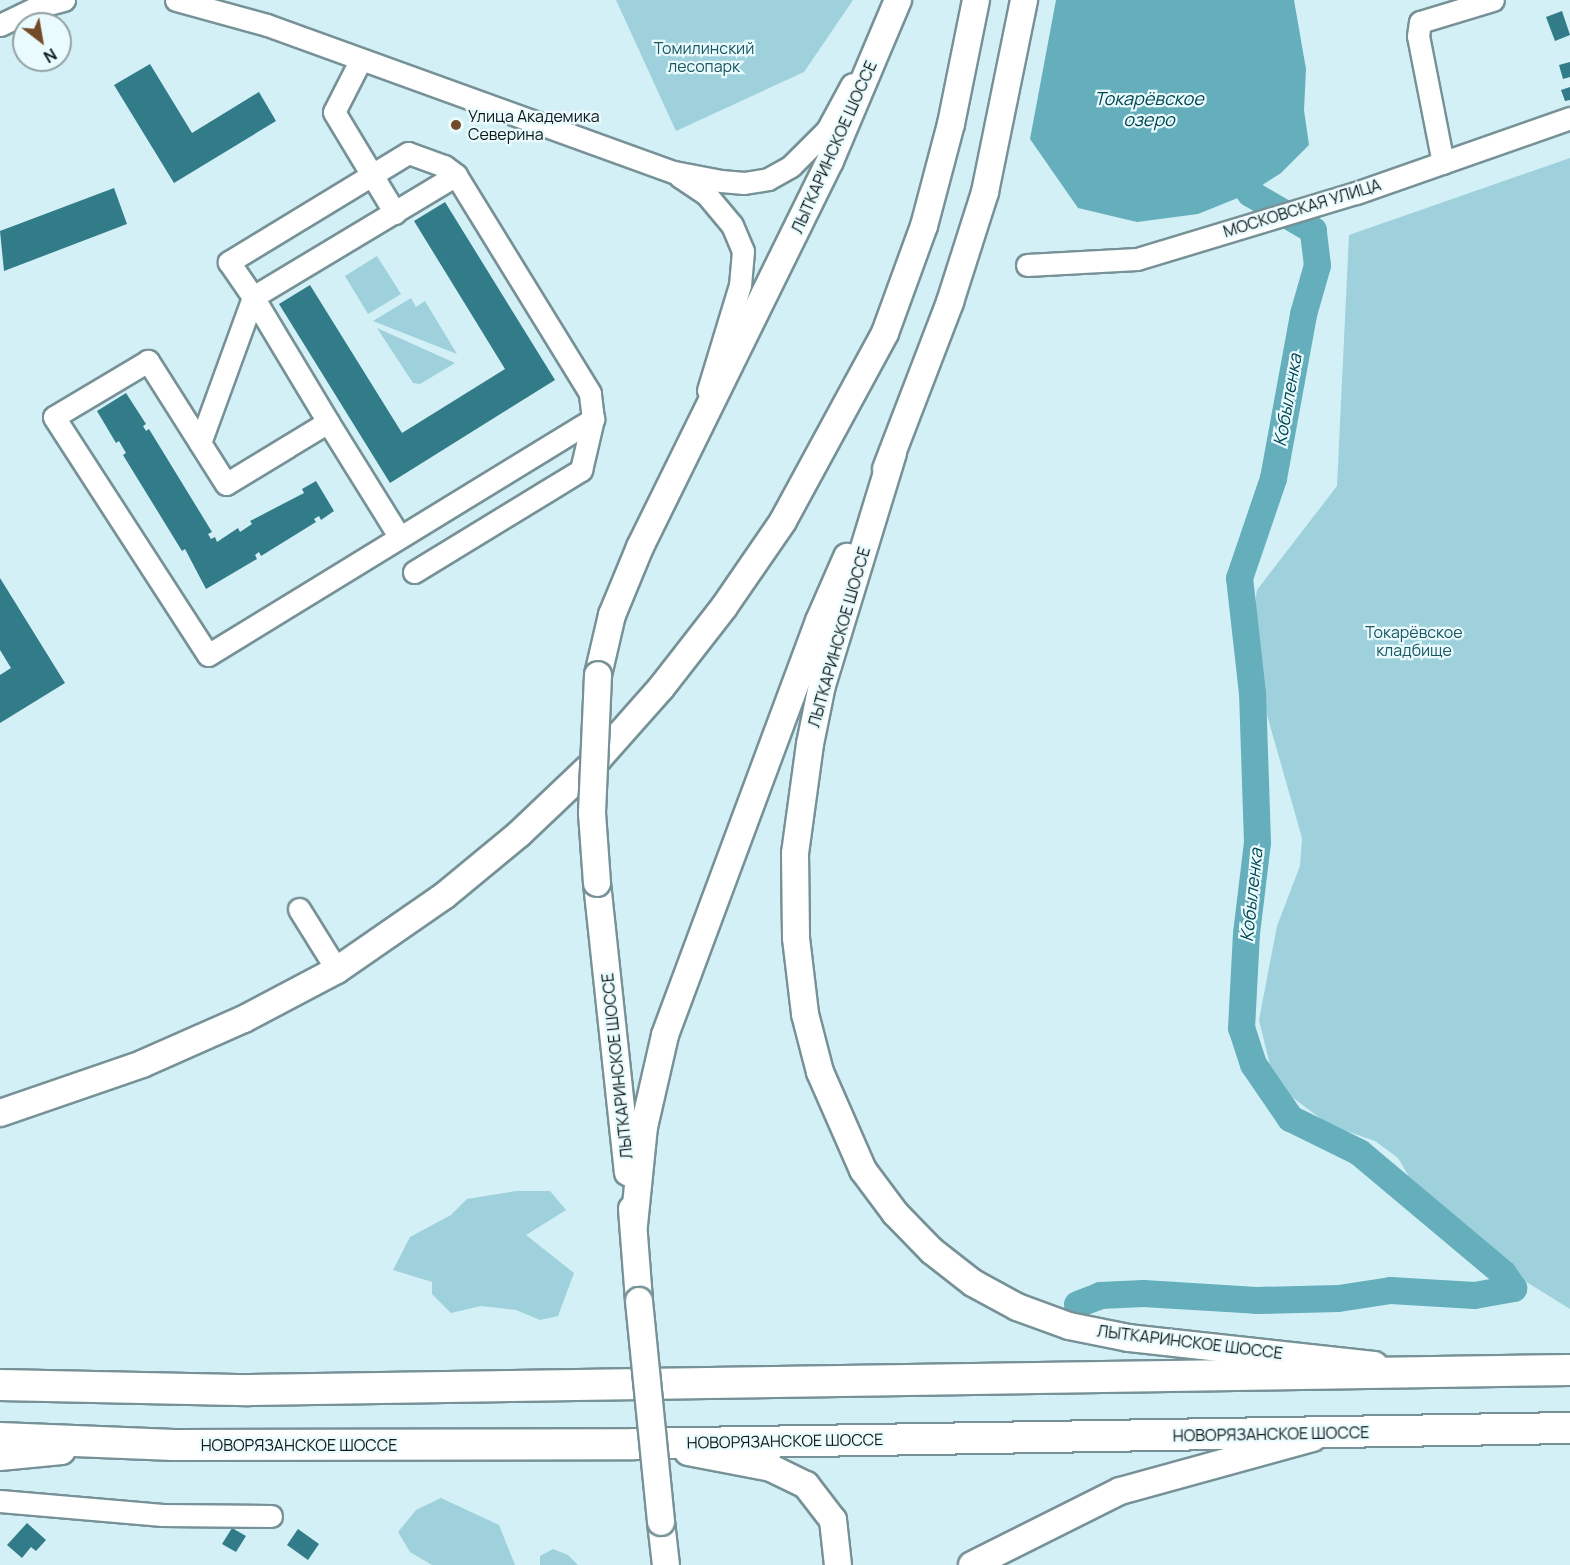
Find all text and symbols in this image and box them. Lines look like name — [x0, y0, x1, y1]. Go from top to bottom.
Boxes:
north arrow — [12, 12, 72, 72]
park label: Томилинский лесопарк — [654, 38, 754, 76]
text: N — [40, 43, 61, 68]
street label: ЛЫТКАРИНСКОЕ ШОССЕ — [787, 58, 881, 236]
water label: Токарёвское озеро — [1094, 88, 1204, 130]
place label: Улица Академика Северина — [468, 106, 600, 144]
marker: Улица Академика Северина — [449, 118, 463, 132]
street label: МОСКОВСКАЯ УЛИЦА — [1221, 175, 1383, 241]
water label: Кобыленка — [1268, 352, 1306, 448]
street label: ЛЫТКАРИНСКОЕ ШОССЕ — [804, 545, 874, 729]
park label: Токарёвское кладбище — [1365, 622, 1463, 660]
water label: Кобыленка — [1235, 847, 1267, 943]
street label: ЛЫТКАРИНСКОЕ ШОССЕ — [598, 972, 636, 1160]
street label: ЛЫТКАРИНСКОЕ ШОССЕ — [1096, 1321, 1284, 1363]
street label: НОВОРЯЗАНСКОЕ ШОССЕ — [1172, 1423, 1370, 1445]
street label: НОВОРЯЗАНСКОЕ ШОССЕ — [686, 1430, 884, 1452]
street label: НОВОРЯЗАНСКОЕ ШОССЕ — [201, 1435, 397, 1455]

